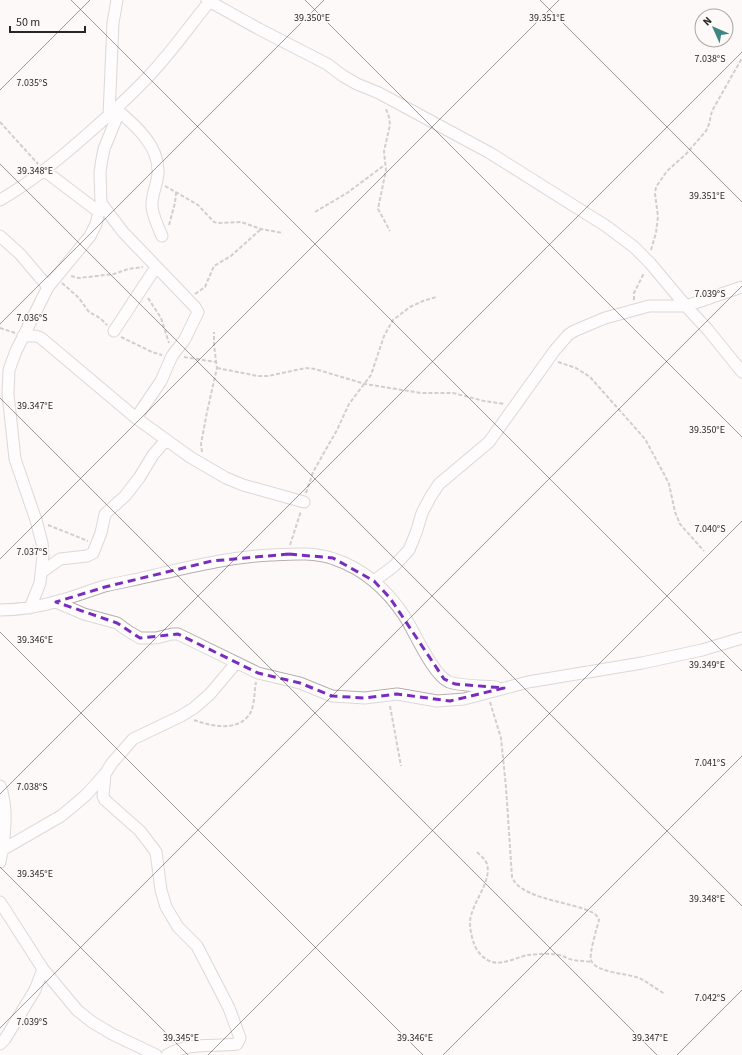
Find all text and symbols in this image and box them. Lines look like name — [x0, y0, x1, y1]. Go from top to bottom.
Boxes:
scale bar — [10, 8, 85, 34]
north arrow — [694, 8, 734, 48]
text: 39.350°E — [294, 11, 330, 25]
text: 39.351°E — [529, 11, 565, 25]
text: N — [699, 13, 715, 29]
text: 50 m — [16, 14, 40, 31]
text: 7.038°S — [694, 52, 726, 66]
text: 7.035°S — [16, 76, 48, 90]
text: 39.348°E — [17, 164, 53, 178]
text: 39.351°E — [689, 189, 725, 203]
text: 7.039°S — [694, 287, 726, 301]
text: 7.036°S — [16, 311, 48, 325]
text: 39.347°E — [17, 399, 53, 413]
text: 39.350°E — [689, 423, 725, 437]
text: 7.040°S — [694, 522, 726, 536]
text: 7.037°S — [16, 545, 48, 559]
text: 39.346°E — [17, 633, 53, 647]
text: 39.349°E — [689, 658, 725, 672]
text: 7.041°S — [694, 756, 726, 770]
text: 7.038°S — [16, 780, 48, 794]
text: 39.345°E — [17, 867, 53, 881]
text: 39.348°E — [689, 892, 725, 906]
text: 7.042°S — [694, 991, 726, 1005]
text: 7.039°S — [16, 1015, 48, 1029]
text: 39.345°E — [163, 1031, 199, 1045]
text: 39.346°E — [397, 1031, 433, 1045]
text: 39.347°E — [632, 1031, 668, 1045]

